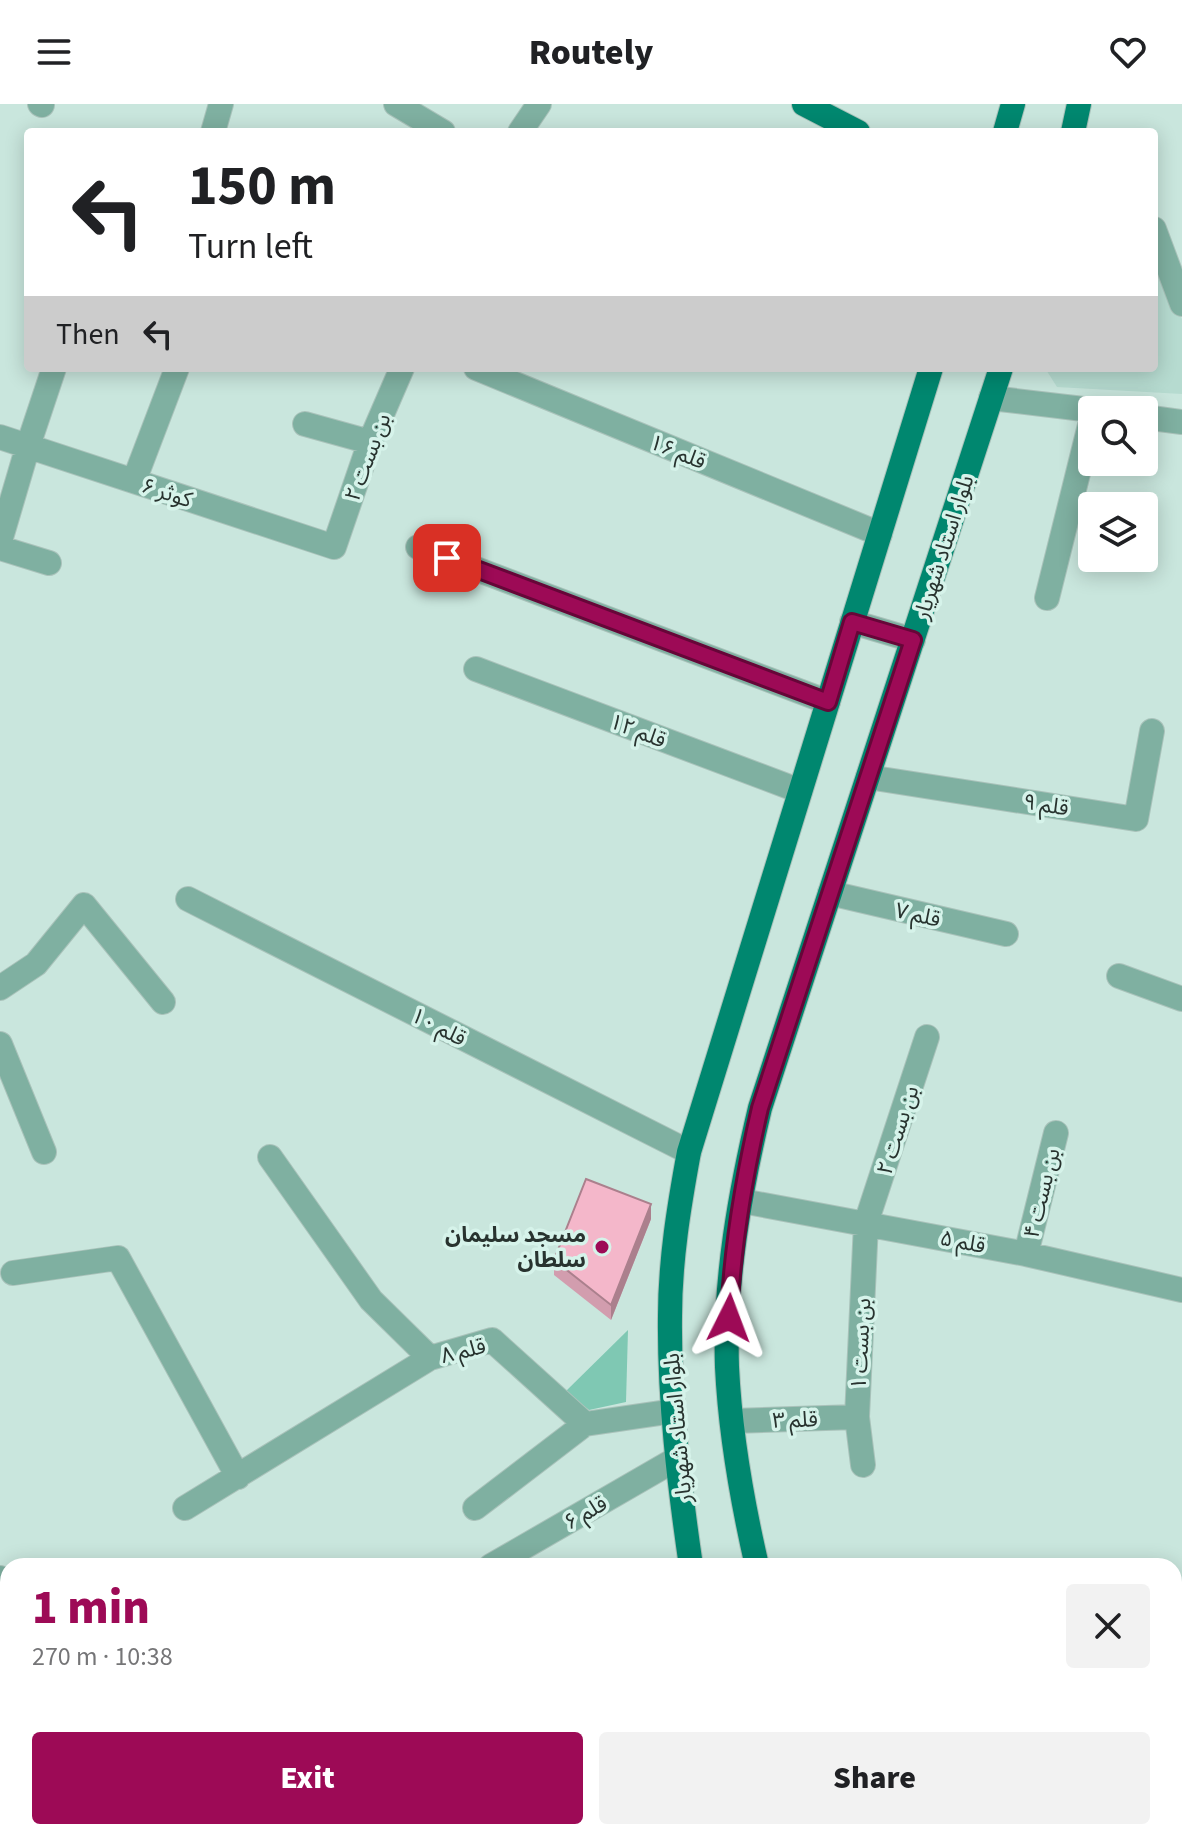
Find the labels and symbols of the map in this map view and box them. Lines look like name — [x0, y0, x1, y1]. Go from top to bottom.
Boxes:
street label: بن بست ۲ — [337, 409, 399, 506]
street label: قلم ۱۶ — [645, 426, 711, 478]
street label: کوثر ۶ — [137, 470, 197, 516]
street label: بلوار استاد شهریار — [905, 471, 982, 625]
pin — [413, 524, 481, 592]
street label: قلم ۱۲ — [605, 706, 671, 756]
street label: قلم ۹ — [1021, 786, 1071, 824]
street label: قلم ۷ — [892, 894, 944, 936]
street label: قلم ۱۰ — [405, 999, 472, 1054]
street label: بن بست ۲ — [869, 1082, 927, 1179]
street label: بن بست ۴ — [1015, 1145, 1069, 1242]
place label: مسجد سلیمان سلطان — [445, 1219, 586, 1276]
street label: قلم ۵ — [937, 1222, 988, 1262]
marker: مسجد سلیمان سلطان — [593, 1238, 611, 1256]
position arrow — [687, 1276, 771, 1360]
street label: بن بست ۱ — [843, 1297, 879, 1391]
street label: قلم ۸ — [437, 1330, 489, 1372]
street label: بلوار استاد شهریار — [656, 1352, 701, 1505]
street label: قلم ۳ — [772, 1403, 818, 1437]
street label: قلم ۶ — [558, 1488, 613, 1538]

